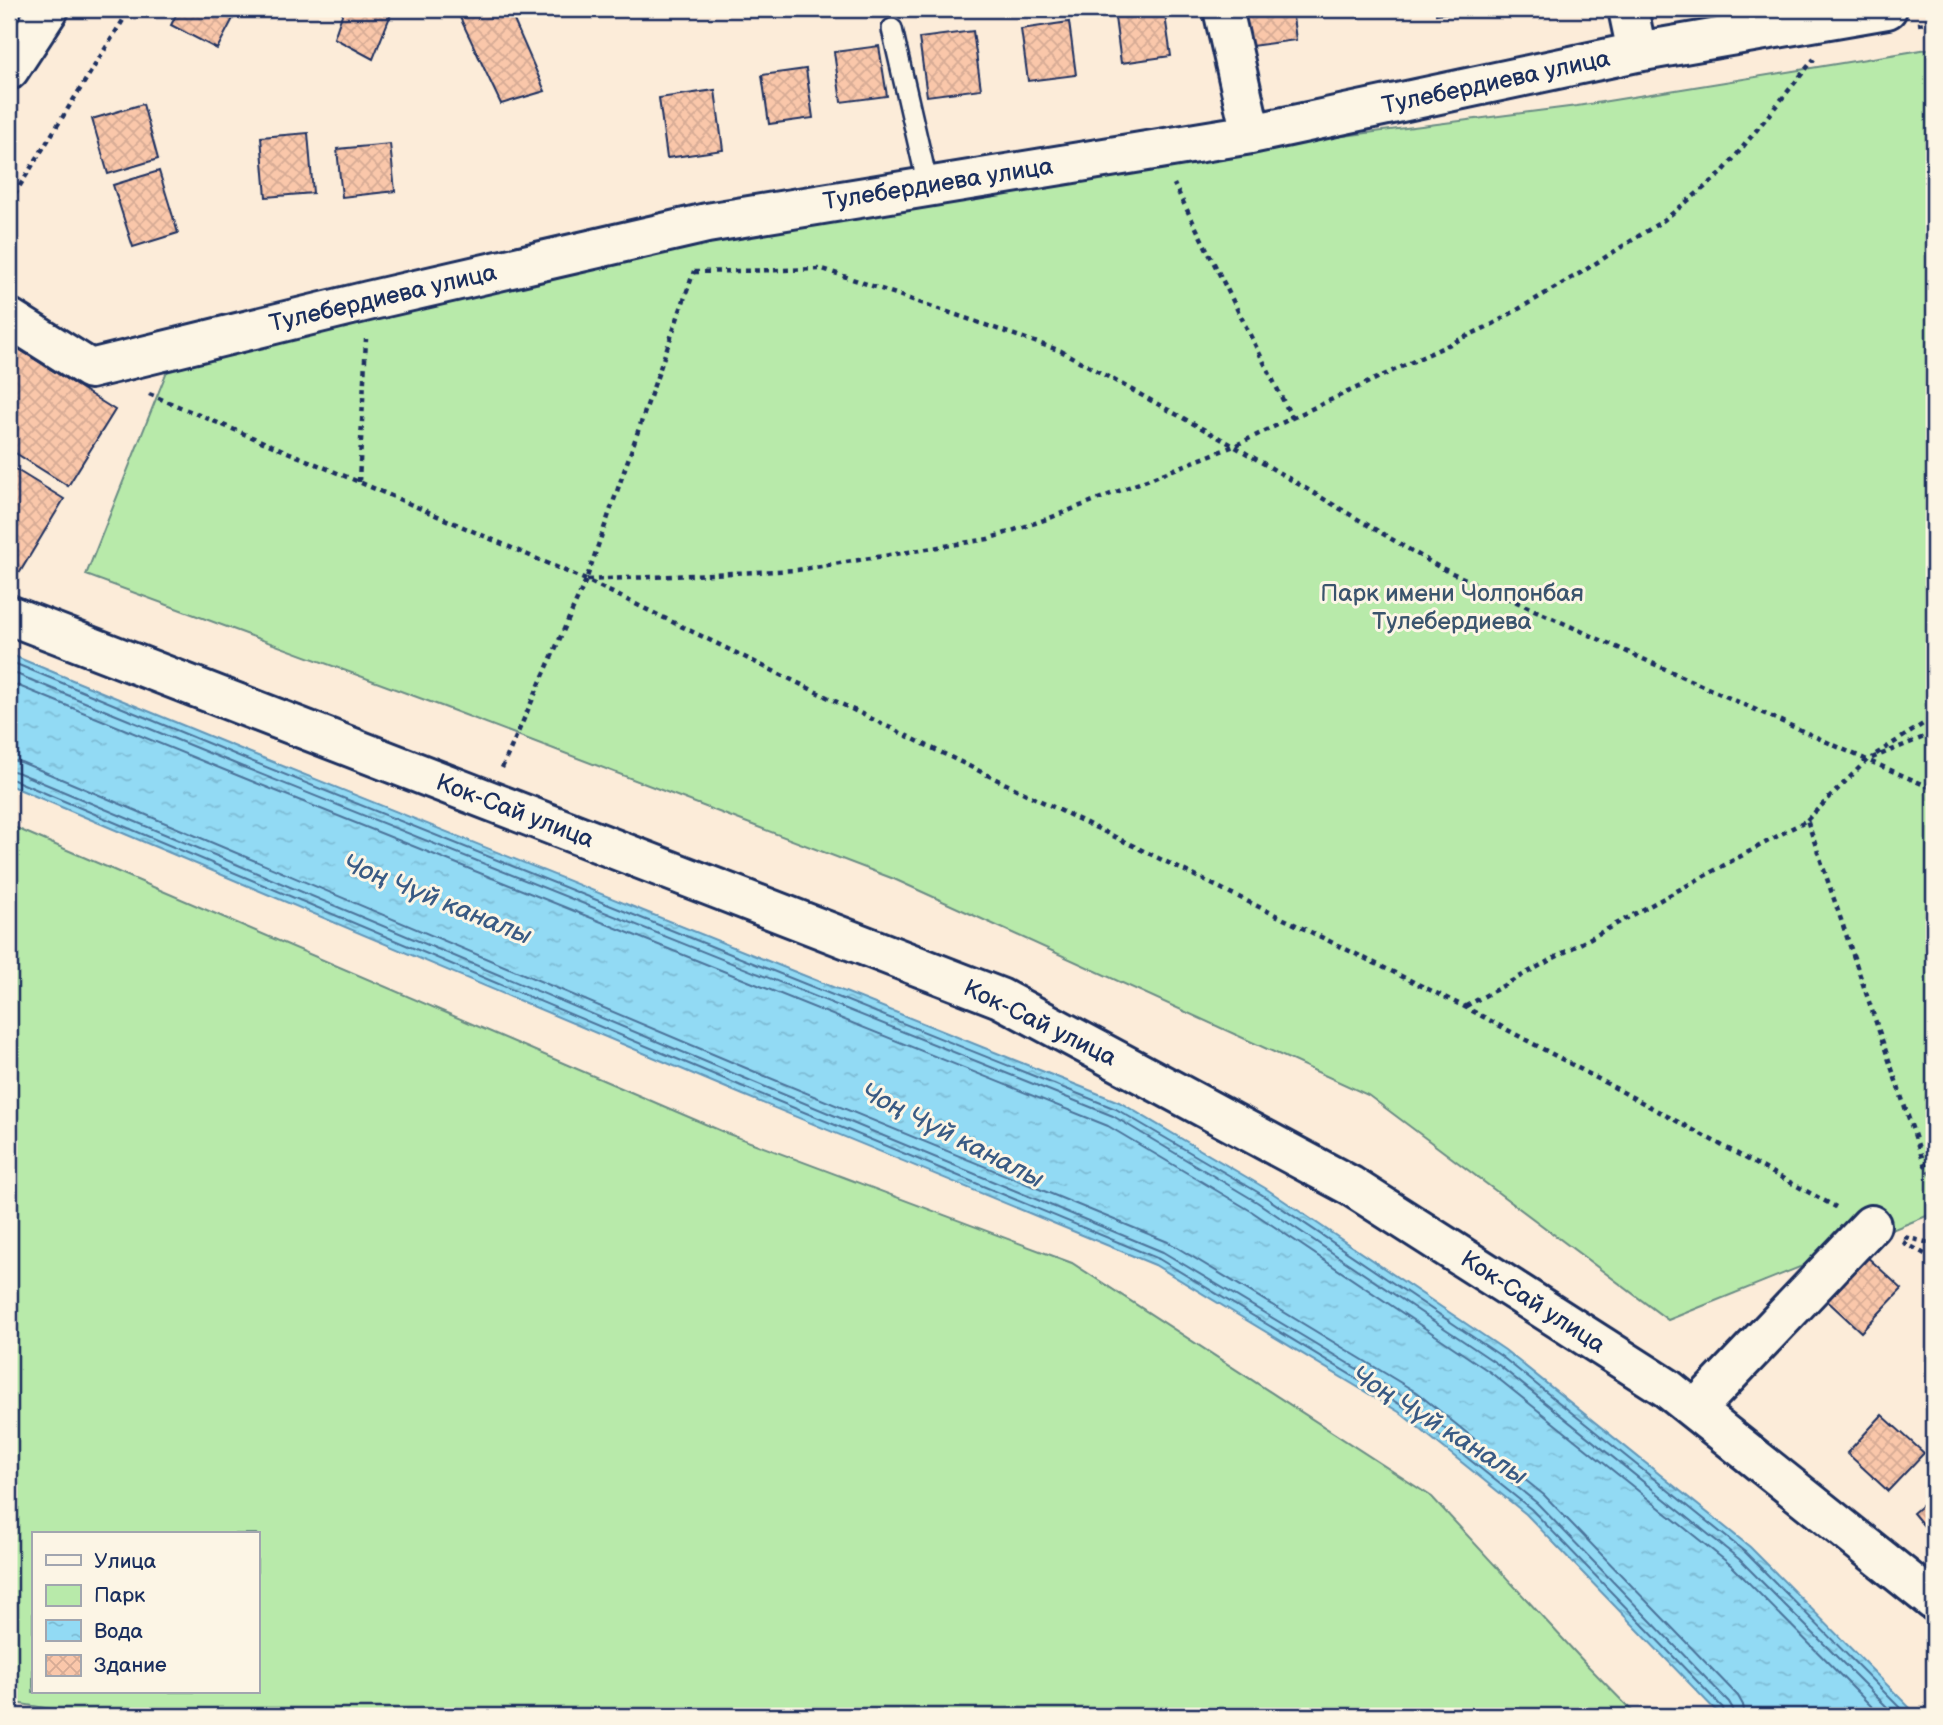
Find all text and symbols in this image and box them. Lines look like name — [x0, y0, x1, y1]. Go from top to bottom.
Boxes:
street label: Тулебердиева улица — [1379, 44, 1613, 120]
street label: Тулебердиева улица — [821, 152, 1055, 216]
street label: Тулебердиева улица — [267, 258, 499, 338]
park label: Парк имени Чолпонбая Тулебердиева — [1320, 579, 1584, 636]
street label: Кок-Сай улица — [432, 768, 598, 854]
water label: Чоң Чүй каналы — [338, 848, 536, 952]
street label: Кок-Сай улица — [959, 973, 1121, 1073]
water label: Чоң Чүй каналы — [856, 1077, 1049, 1195]
street label: Кок-Сай улица — [1455, 1244, 1611, 1360]
water label: Чоң Чүй каналы — [1346, 1360, 1532, 1492]
legend — [32, 1532, 259, 1694]
text: Улица — [94, 1549, 157, 1574]
text: Парк — [94, 1583, 145, 1608]
text: Вода — [94, 1619, 143, 1644]
text: Здание — [94, 1653, 167, 1678]

